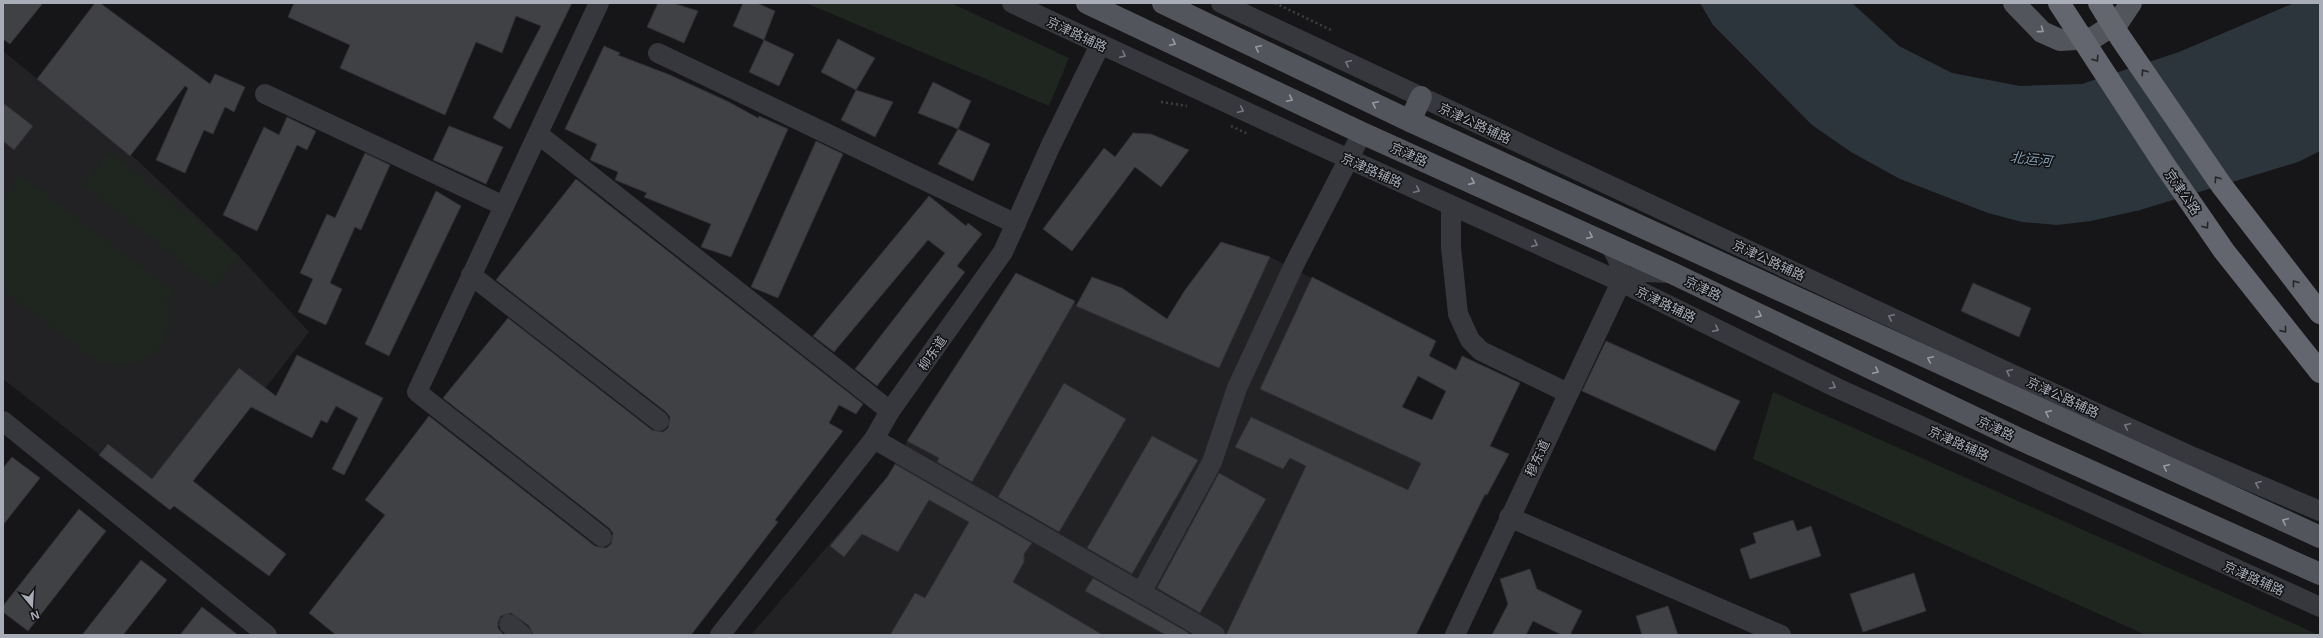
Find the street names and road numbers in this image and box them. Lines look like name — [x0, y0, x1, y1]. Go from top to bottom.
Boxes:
street label: 京津路辅路 — [1044, 12, 1110, 56]
street label: 京津公路辅路 — [1436, 98, 1514, 148]
street label: 京津路 — [1388, 138, 1430, 170]
street label: 京津路辅路 — [1339, 149, 1405, 191]
street label: 京津公路 — [2161, 166, 2205, 218]
street label: 京津公路辅路 — [1730, 235, 1808, 285]
street label: 京津路 — [1682, 272, 1724, 304]
street label: 京津路辅路 — [1633, 282, 1699, 326]
street label: 柳东道 — [913, 332, 951, 374]
street label: 京津公路辅路 — [2024, 372, 2102, 422]
street label: 京津路 — [1975, 412, 2017, 444]
street label: 京津路辅路 — [1926, 422, 1992, 464]
street label: 穆东道 — [1520, 437, 1554, 479]
street label: 京津路辅路 — [2221, 557, 2287, 599]

